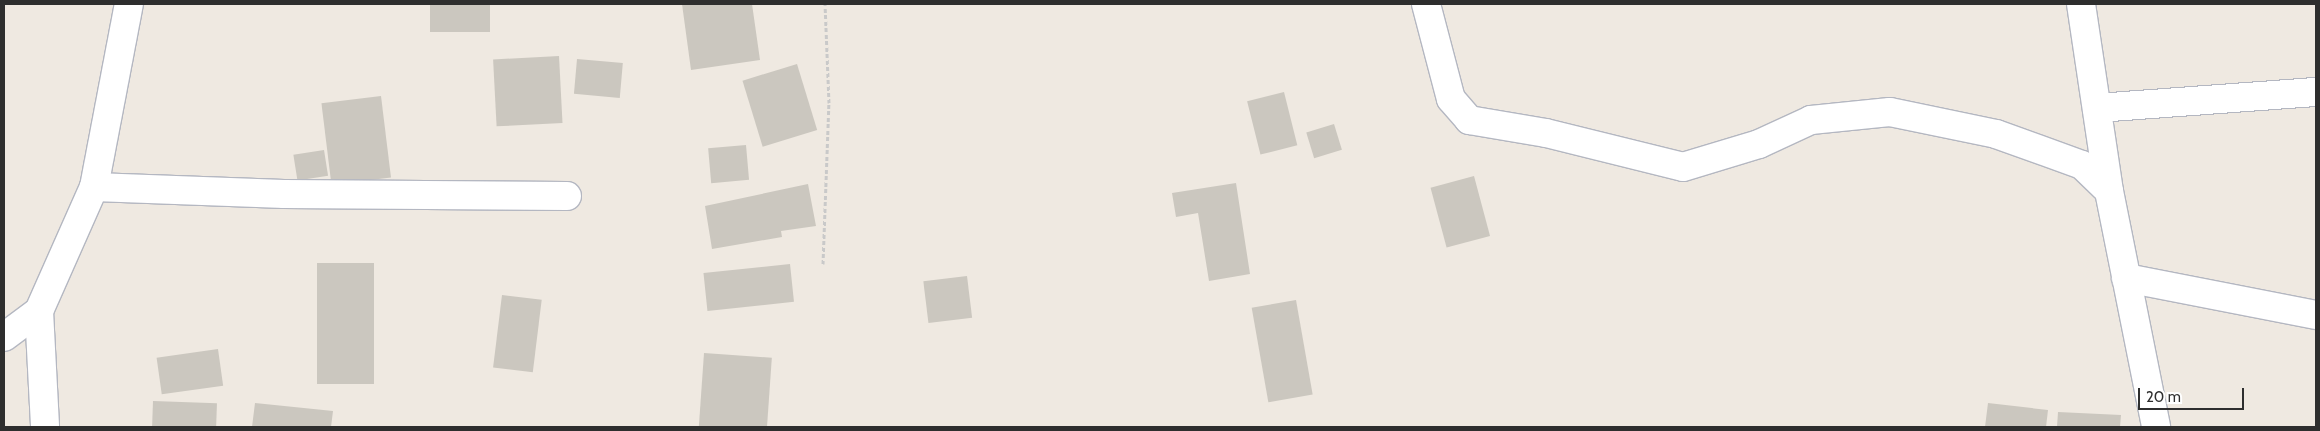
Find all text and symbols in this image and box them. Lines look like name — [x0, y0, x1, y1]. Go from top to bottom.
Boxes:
scale bar — [2140, 378, 2246, 410]
text: 20 m — [2146, 388, 2181, 406]

